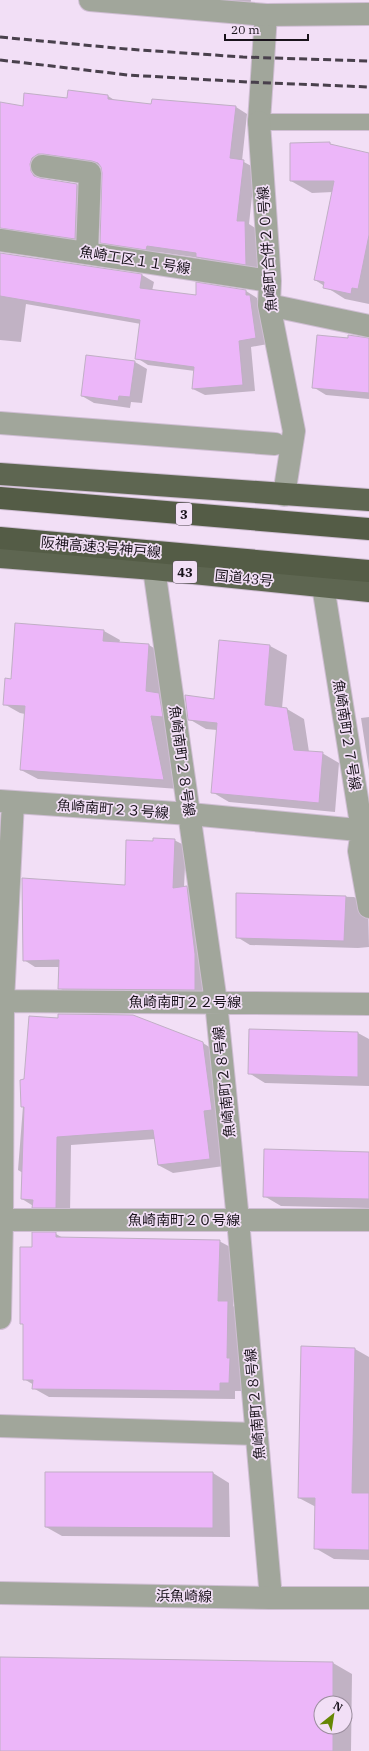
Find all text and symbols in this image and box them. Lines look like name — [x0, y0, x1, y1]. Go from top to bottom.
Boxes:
scale bar — [225, 16, 308, 42]
text: 20 m — [231, 22, 260, 37]
street label: 魚崎町合併２０号線 — [254, 186, 280, 312]
street label: 魚崎工区１１号線 — [78, 242, 192, 278]
road number: 3 — [176, 503, 192, 525]
street label: 阪神高速3号神戸線 — [40, 533, 162, 561]
road number: 43 — [173, 561, 197, 583]
street label: 国道43号 — [214, 566, 274, 590]
street label: 魚崎南町２７号線 — [329, 678, 365, 792]
street label: 魚崎南町２８号線 — [165, 704, 199, 818]
street label: 魚崎南町２３号線 — [57, 796, 169, 822]
street label: 魚崎南町２２号線 — [129, 993, 241, 1011]
street label: 魚崎南町２８号線 — [209, 1025, 239, 1139]
street label: 魚崎南町２０号線 — [128, 1211, 240, 1229]
street label: 魚崎南町２８号線 — [241, 1347, 269, 1461]
street label: 浜魚崎線 — [156, 1587, 212, 1605]
north arrow — [313, 1695, 353, 1735]
text: N — [331, 1698, 346, 1715]

